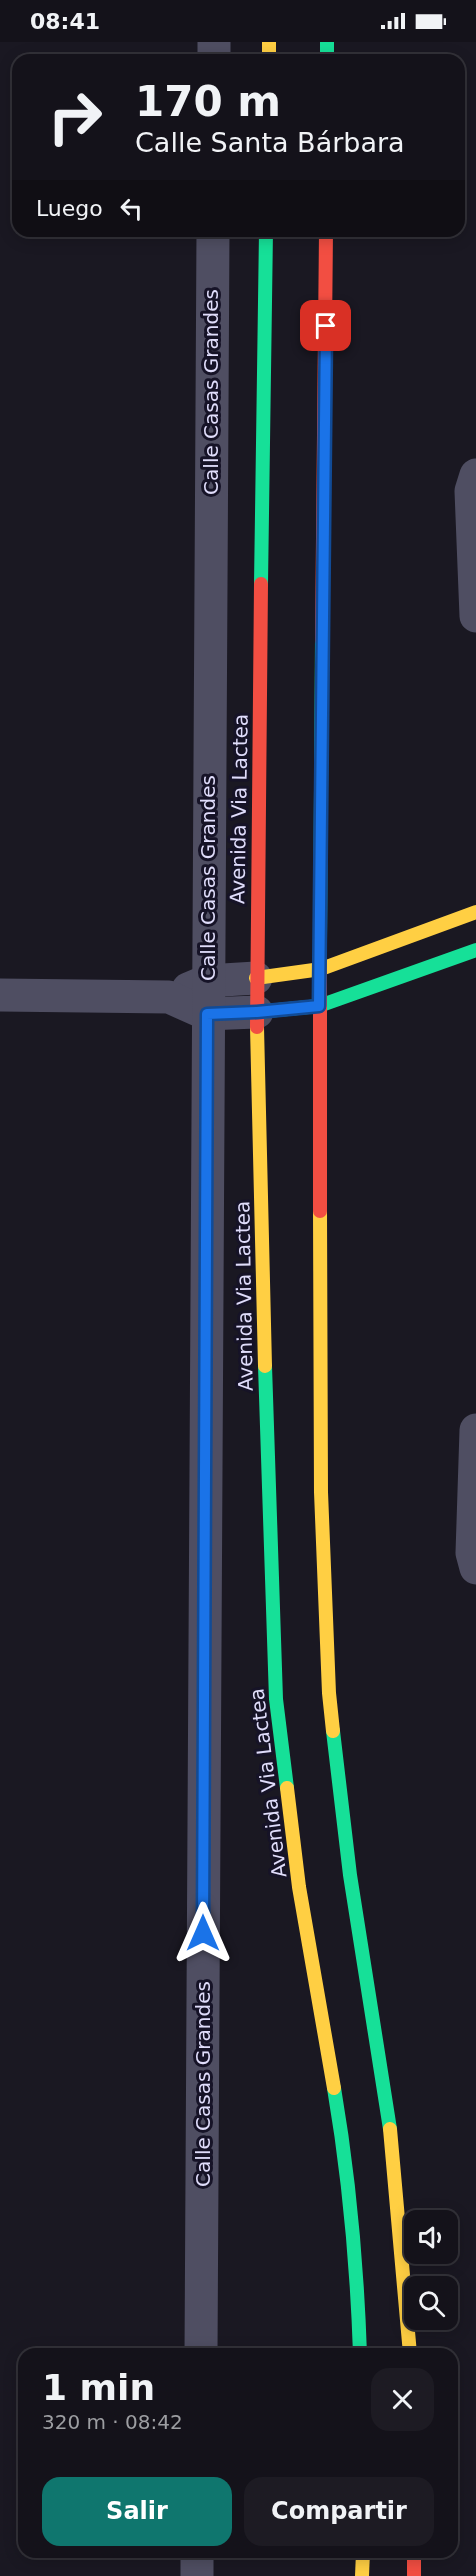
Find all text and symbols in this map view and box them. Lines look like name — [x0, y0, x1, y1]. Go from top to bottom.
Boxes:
text: 08:41 — [30, 9, 100, 34]
text: 170 m — [135, 77, 281, 126]
icon: right — [36, 78, 114, 156]
text: Calle Santa Bárbara — [135, 127, 405, 158]
icon: left — [115, 192, 148, 225]
text: Luego — [36, 196, 103, 221]
street label: Calle Casas Grandes — [199, 289, 223, 495]
pin — [300, 300, 351, 351]
icon: arrive — [309, 309, 342, 342]
street label: Avenida Via Lactea — [225, 714, 253, 904]
street label: Calle Casas Grandes — [196, 775, 220, 981]
street label: Avenida Via Lactea — [230, 1201, 258, 1391]
street label: Avenida Via Lactea — [244, 1687, 292, 1879]
position arrow — [171, 1901, 235, 1965]
street label: Calle Casas Grandes — [191, 1981, 215, 2187]
map controls — [404, 2210, 458, 2330]
button: sound — [404, 2210, 458, 2264]
button: search — [404, 2276, 458, 2330]
text: 1 min — [42, 2367, 155, 2408]
button: close — [371, 2368, 434, 2431]
text: 320 m · 08:42 — [42, 2410, 183, 2434]
button: Salir — [42, 2477, 232, 2546]
button: Compartir — [244, 2477, 434, 2546]

